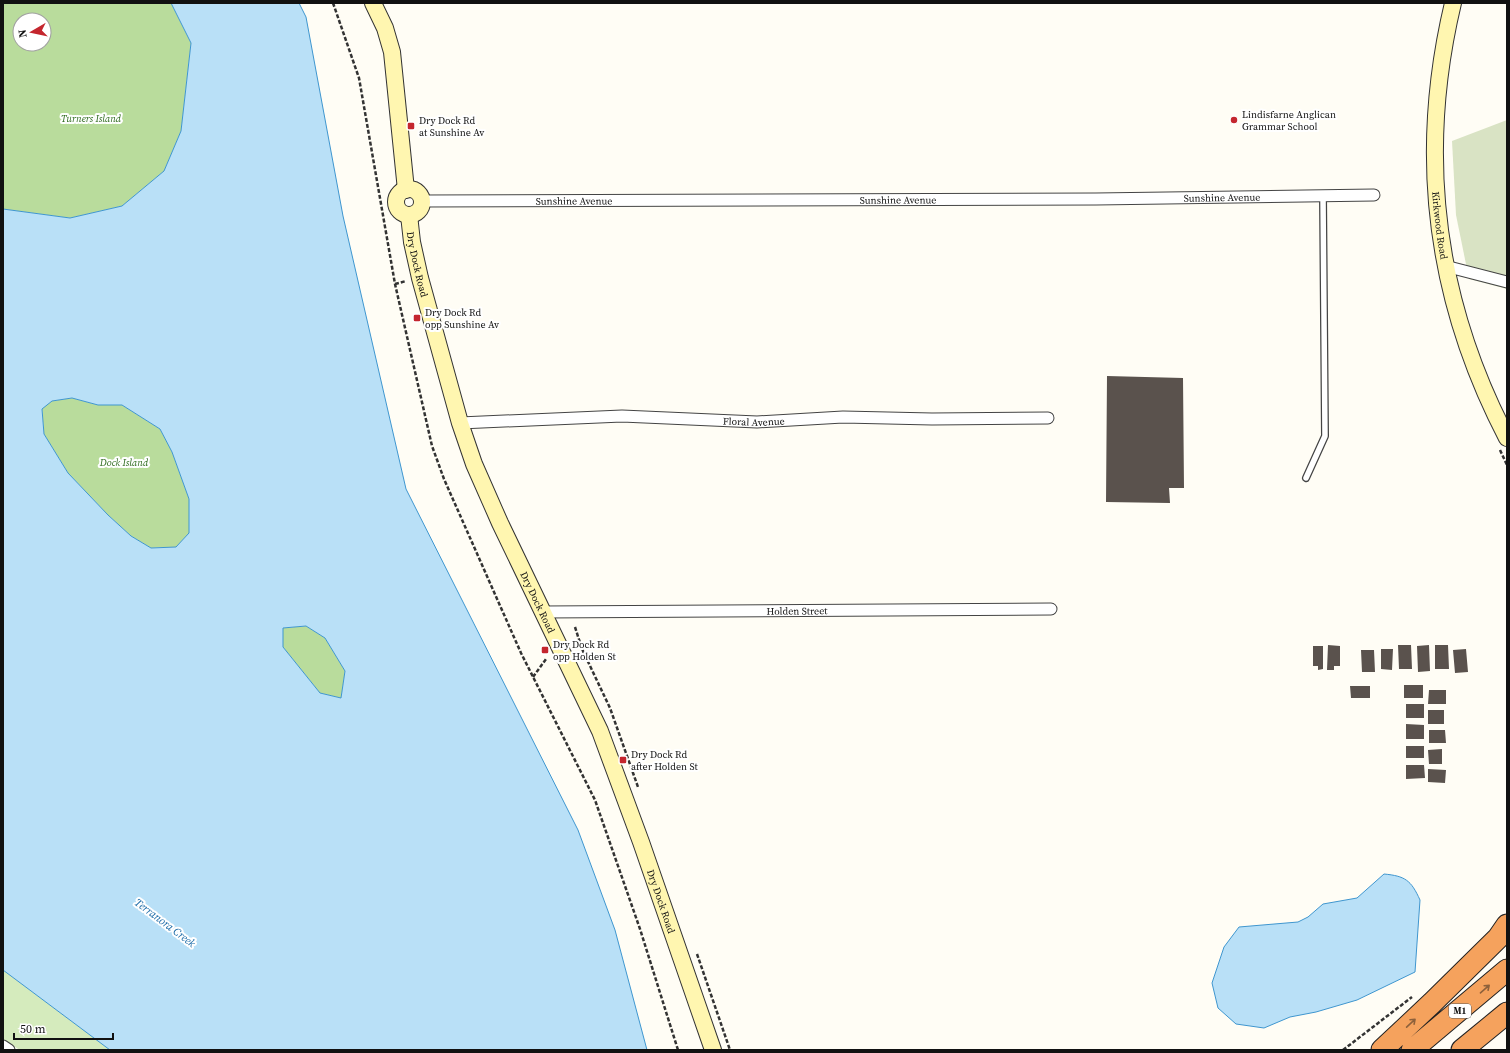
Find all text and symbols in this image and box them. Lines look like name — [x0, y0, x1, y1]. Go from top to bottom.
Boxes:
north arrow — [12, 12, 52, 52]
text: N — [15, 28, 31, 39]
place label: Lindisfarne Anglican Grammar School — [1242, 108, 1336, 133]
park label: Turners Island — [61, 112, 122, 125]
place label: Dry Dock Rd at Sunshine Av — [419, 114, 484, 139]
marker: Lindisfarne Anglican Grammar School — [1229, 115, 1239, 125]
marker: Dry Dock Rd at Sunshine Av — [406, 121, 416, 131]
street label: Sunshine Avenue — [1184, 190, 1260, 204]
street label: Kirkwood Road — [1430, 191, 1451, 261]
street label: Sunshine Avenue — [860, 193, 936, 206]
street label: Sunshine Avenue — [536, 194, 612, 207]
street label: Dry Dock Road — [404, 231, 432, 299]
place label: Dry Dock Rd opp Sunshine Av — [425, 306, 499, 331]
marker: Dry Dock Rd opp Sunshine Av — [412, 313, 422, 323]
street label: Floral Avenue — [723, 414, 785, 429]
park label: Dock Island — [99, 456, 149, 469]
street label: Dry Dock Road — [518, 569, 558, 635]
street label: Holden Street — [766, 604, 828, 617]
place label: Dry Dock Rd opp Holden St — [553, 638, 617, 663]
marker: Dry Dock Rd opp Holden St — [540, 645, 550, 655]
place label: Dry Dock Rd after Holden St — [631, 748, 698, 773]
marker: Dry Dock Rd after Holden St — [618, 755, 628, 765]
street label: Dry Dock Road — [644, 867, 679, 935]
water label: Terranora Creek — [131, 895, 199, 951]
one-way arrow — [1479, 985, 1490, 994]
road number: M1 — [1449, 1004, 1471, 1018]
scale bar — [14, 1015, 113, 1041]
one-way arrow — [1405, 1019, 1416, 1028]
text: 50 m — [20, 1021, 46, 1037]

